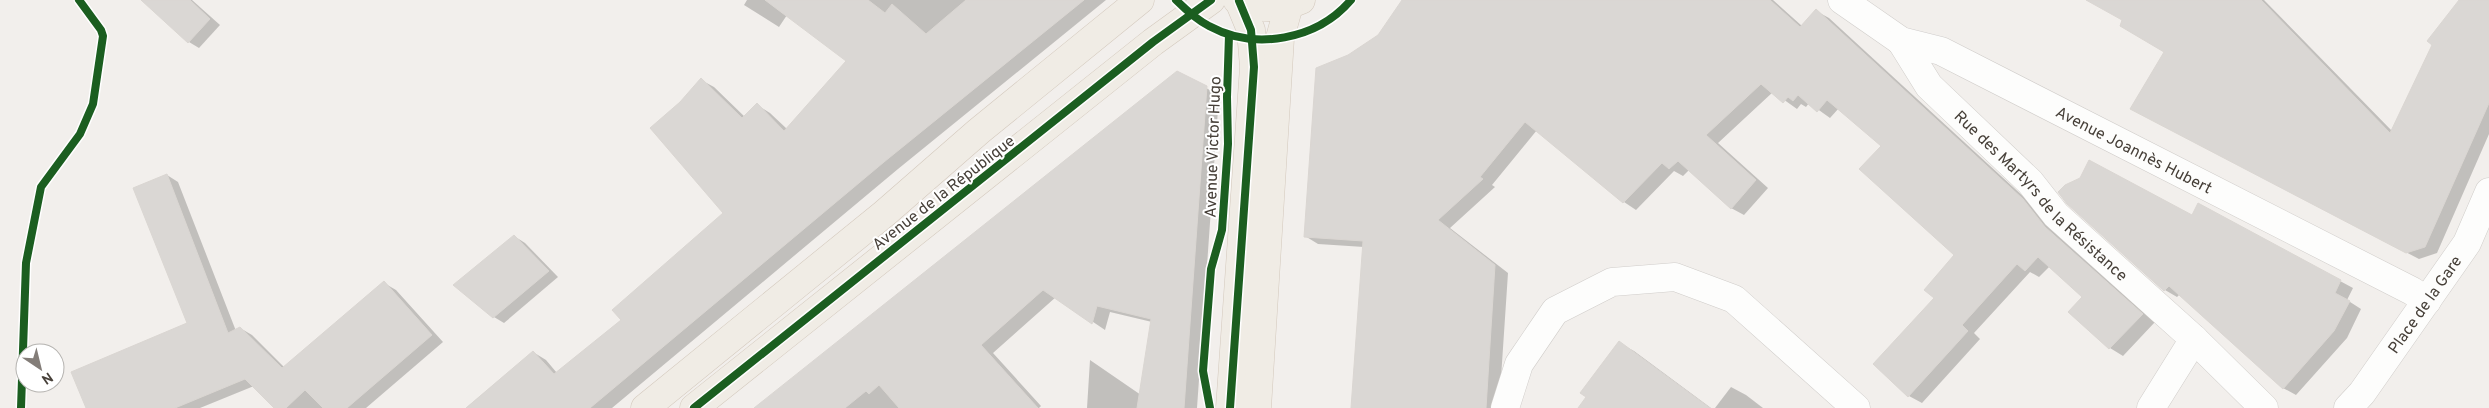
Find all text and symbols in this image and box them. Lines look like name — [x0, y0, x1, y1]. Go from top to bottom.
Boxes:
street label: Avenue Victor Hugo — [1202, 76, 1226, 218]
street label: Avenue Joannès Hubert — [2052, 103, 2215, 199]
street label: Rue des Martyrs de la Résistance — [1949, 107, 2131, 286]
street label: Avenue de la République — [869, 132, 1020, 256]
street label: Place de la Gare — [2385, 252, 2467, 358]
north arrow — [15, 343, 65, 393]
text: N — [38, 368, 56, 387]

